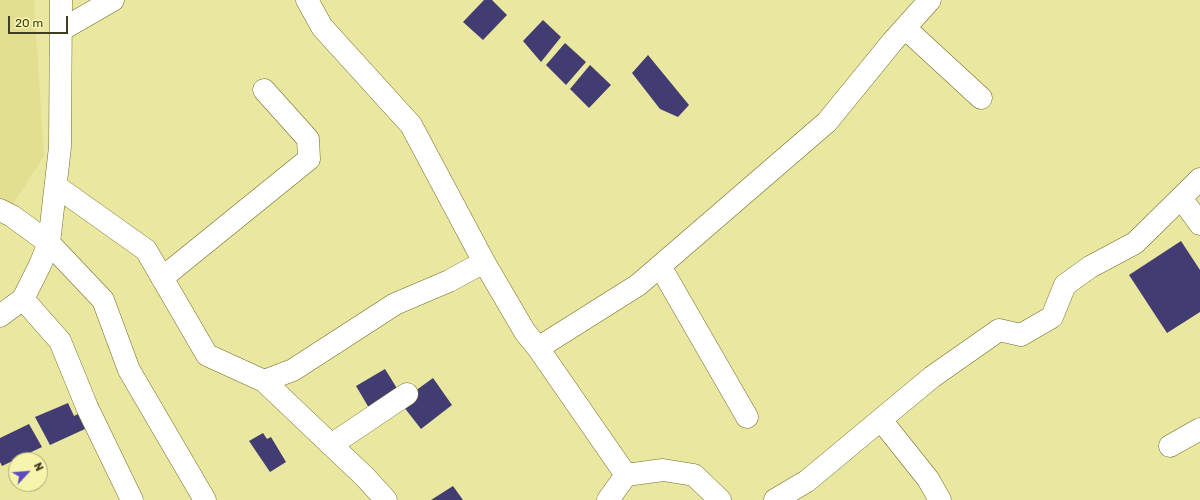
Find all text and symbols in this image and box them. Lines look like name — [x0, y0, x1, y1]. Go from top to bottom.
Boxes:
scale bar — [10, 8, 70, 34]
text: 20 m — [15, 16, 43, 30]
north arrow — [8, 452, 48, 492]
text: N — [31, 461, 46, 473]

